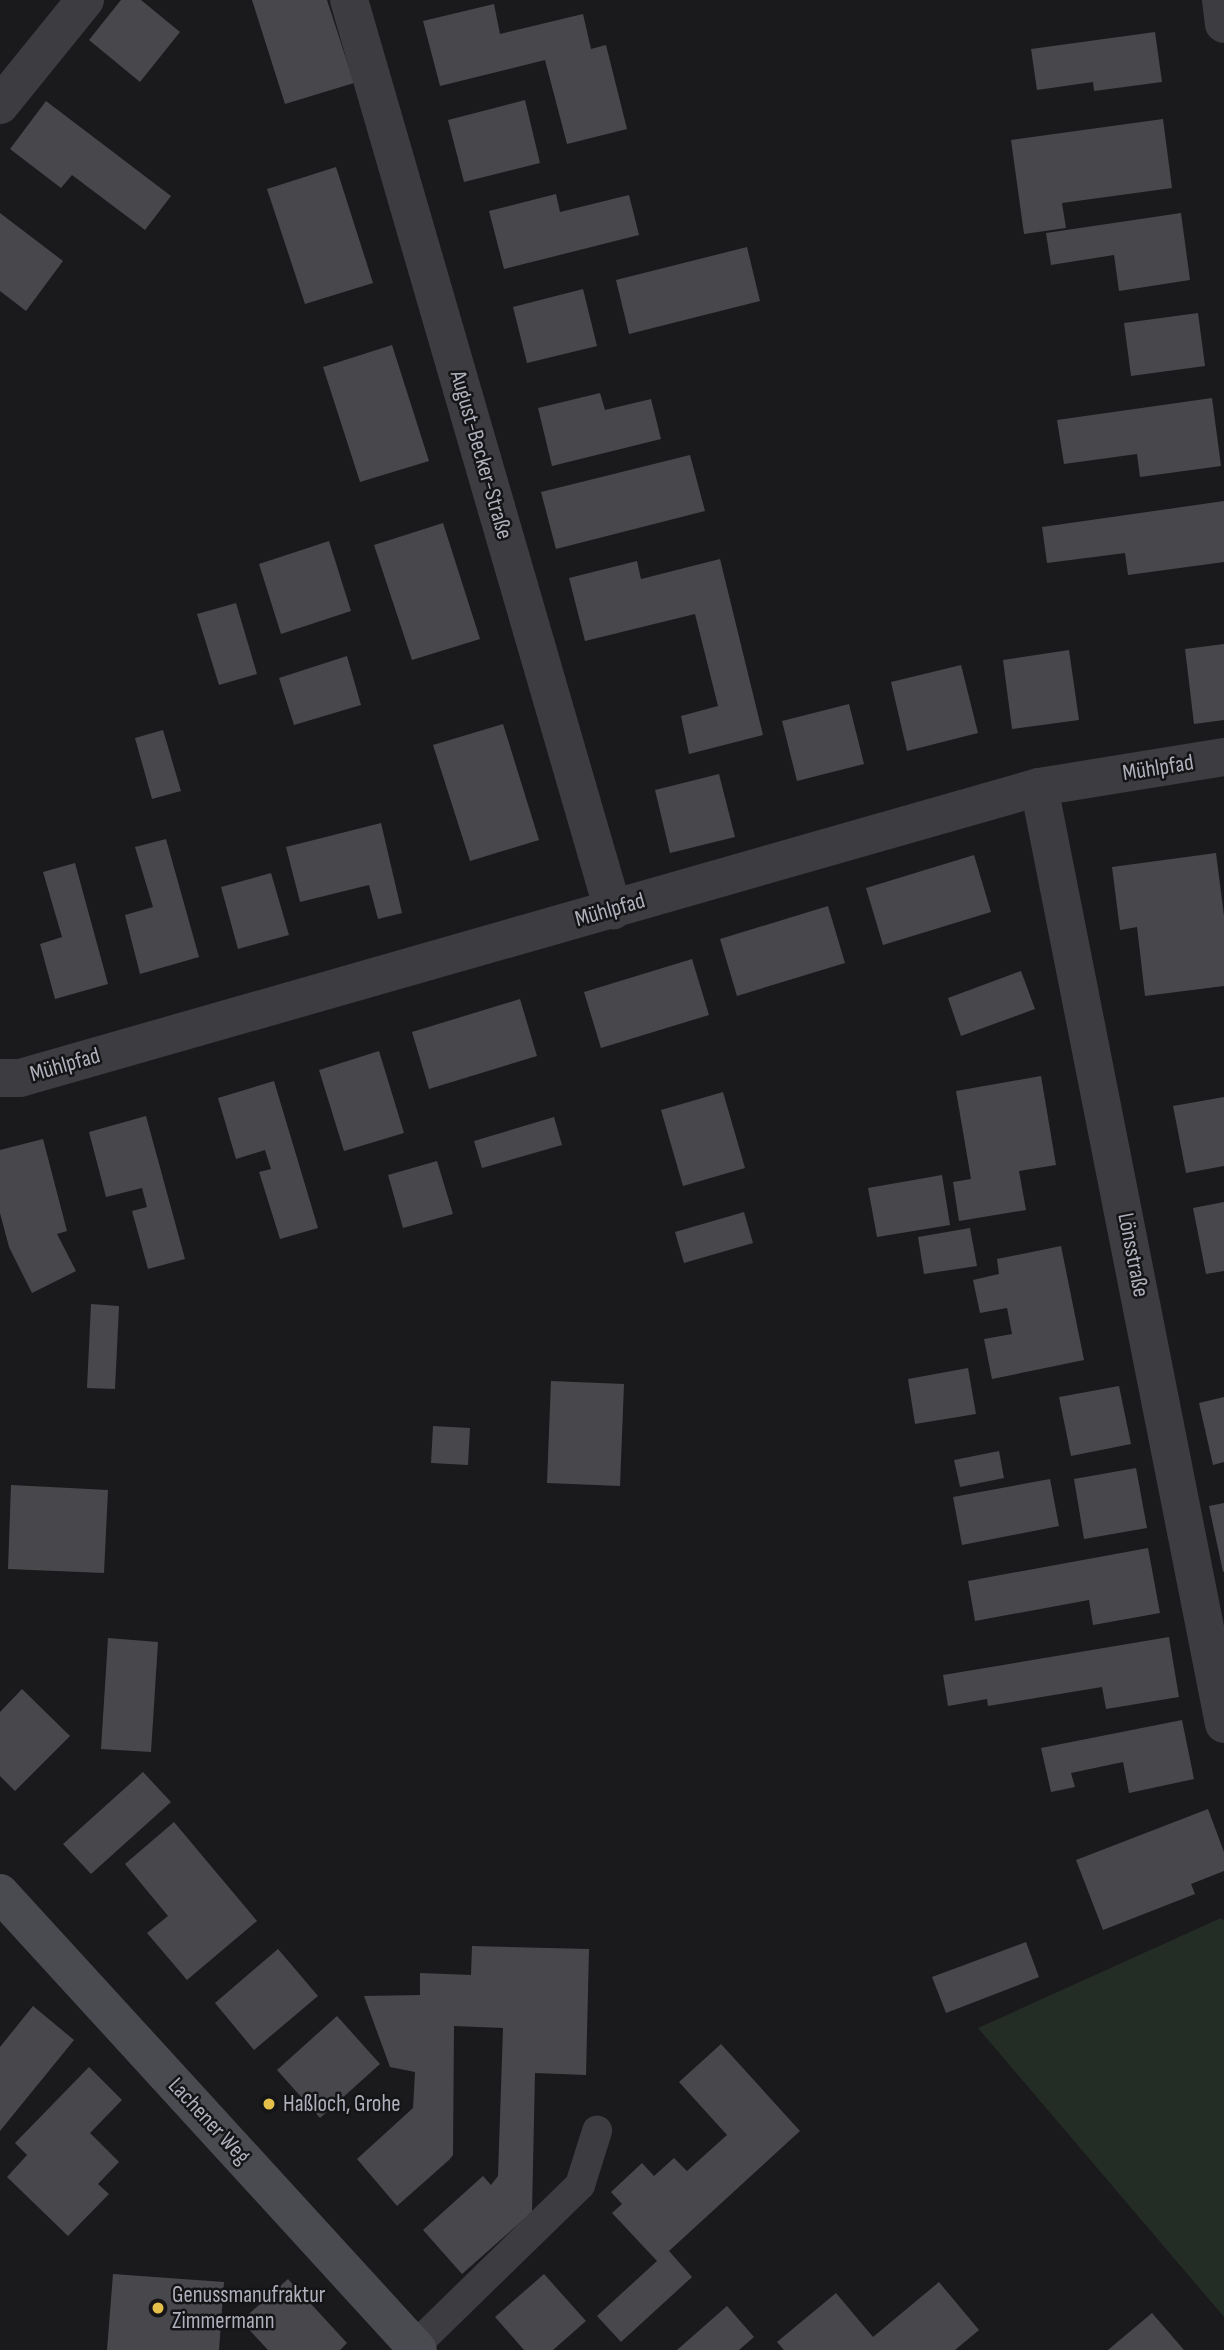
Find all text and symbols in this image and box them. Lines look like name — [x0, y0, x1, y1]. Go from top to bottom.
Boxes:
street label: August-Becker-Straße — [444, 368, 518, 542]
street label: Mühlpfad — [1120, 749, 1196, 787]
street label: Mühlpfad — [572, 887, 648, 933]
street label: Mühlpfad — [27, 1042, 103, 1088]
street label: Lönsstraße — [1111, 1211, 1155, 1299]
street label: Lachener Weg — [162, 2072, 256, 2170]
place label: Haßloch, Grohe — [283, 2090, 401, 2118]
marker: Haßloch, Grohe — [261, 2096, 277, 2112]
place label: Genussmanufraktur Zimmermann — [172, 2281, 325, 2335]
marker: Genussmanufraktur Zimmermann — [150, 2300, 166, 2316]

